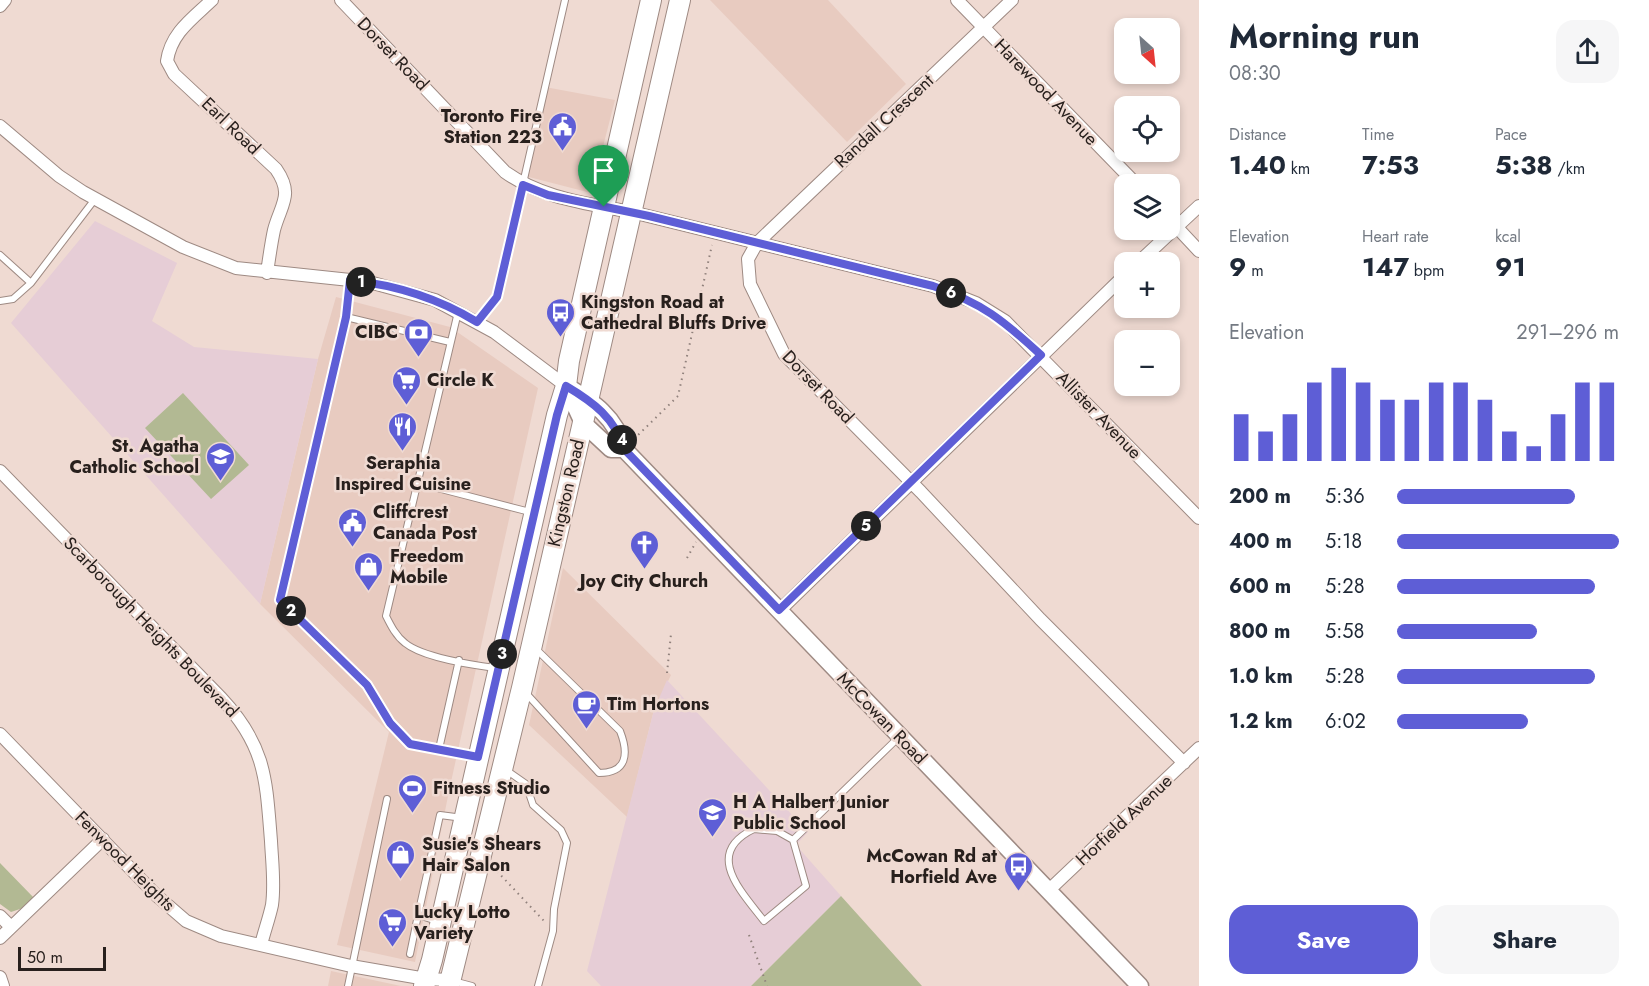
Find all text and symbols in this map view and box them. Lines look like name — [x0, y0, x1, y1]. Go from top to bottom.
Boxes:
street label: Dorset Road — [351, 11, 435, 97]
text: Morning run — [1229, 13, 1420, 60]
north arrow — [1114, 18, 1180, 84]
map controls — [1114, 18, 1180, 396]
button: share — [1556, 20, 1619, 83]
street label: Harewood Avenue — [988, 33, 1104, 151]
text: 08:30 — [1229, 59, 1281, 88]
street label: Randall Crescent — [829, 68, 940, 174]
street label: Earl Road — [196, 91, 266, 161]
button: locate — [1114, 96, 1180, 162]
place label: Toronto Fire Station 223 — [441, 103, 542, 150]
public building icon: Toronto Fire Station 223 — [547, 110, 579, 152]
text: Distance — [1229, 123, 1286, 146]
text: Time — [1362, 123, 1394, 146]
text: Pace — [1495, 123, 1527, 146]
pin — [578, 145, 629, 207]
text: 1.40 — [1229, 146, 1286, 184]
text: 7:53 — [1362, 146, 1419, 184]
text: 5:38 — [1495, 146, 1553, 184]
icon: arrive — [587, 154, 620, 187]
text: km — [1286, 157, 1310, 180]
text: /km — [1553, 157, 1585, 180]
button: layers — [1114, 174, 1180, 240]
text: Elevation — [1229, 225, 1289, 248]
text: Heart rate — [1362, 225, 1429, 248]
text: kcal — [1495, 225, 1521, 248]
text: 9 — [1229, 248, 1246, 286]
text: 147 — [1362, 248, 1409, 286]
text: 91 — [1495, 248, 1526, 286]
button: + — [1114, 252, 1180, 318]
text: m — [1246, 259, 1264, 282]
text: bpm — [1409, 259, 1445, 282]
pin: 1 — [346, 267, 376, 297]
text: 1 — [357, 270, 365, 293]
pin: 6 — [936, 278, 966, 308]
text: 6 — [946, 281, 956, 304]
place label: Kingston Road at Cathedral Bluffs Drive — [581, 289, 766, 336]
bus stop icon: Kingston Road at Cathedral Bluffs Drive — [544, 296, 576, 338]
bank icon: CIBC — [403, 316, 435, 358]
text: Elevation — [1229, 318, 1304, 347]
text: 291–296 m — [1516, 318, 1619, 347]
place label: CIBC — [355, 319, 398, 345]
button: − — [1114, 330, 1180, 396]
street label: Dorset Road — [776, 344, 860, 430]
supermarket icon: Circle K — [390, 364, 422, 406]
street label: Allister Avenue — [1050, 365, 1148, 465]
place label: Circle K — [427, 367, 494, 393]
restaurant icon: Seraphia Inspired Cuisine — [387, 410, 419, 452]
pin: 4 — [607, 425, 637, 455]
text: 4 — [616, 428, 628, 451]
place label: St. Agatha Catholic School — [69, 433, 199, 480]
street label: Kingston Road — [541, 437, 591, 549]
school or university icon: St. Agatha Catholic School — [204, 440, 236, 482]
place label: Seraphia Inspired Cuisine — [335, 450, 471, 497]
text: 200 m — [1229, 482, 1291, 511]
text: 5:36 — [1325, 482, 1365, 511]
place label: Cliffcrest Canada Post — [373, 499, 477, 546]
public building icon: Cliffcrest Canada Post — [336, 506, 368, 548]
pin: 5 — [851, 511, 881, 541]
text: 5 — [861, 514, 871, 537]
text: 400 m — [1229, 527, 1292, 556]
text: 5:18 — [1325, 527, 1362, 556]
church icon: Joy City Church — [628, 528, 660, 570]
street label: Scarborough Heights Boulevard — [57, 531, 245, 723]
place label: Freedom Mobile — [390, 543, 464, 590]
shop icon: Freedom Mobile — [353, 550, 385, 592]
place label: Joy City Church — [577, 568, 708, 594]
text: 600 m — [1229, 572, 1291, 601]
text: 5:28 — [1325, 572, 1365, 601]
pin: 2 — [276, 596, 306, 626]
text: 2 — [286, 599, 296, 622]
text: 800 m — [1229, 617, 1290, 646]
text: 5:58 — [1325, 617, 1364, 646]
pin: 3 — [487, 639, 517, 669]
text: 3 — [497, 642, 507, 665]
text: 1.0 km — [1229, 662, 1293, 691]
text: 5:28 — [1325, 662, 1365, 691]
street label: McCowan Road — [831, 666, 933, 770]
cafe icon: Tim Hortons — [570, 688, 602, 730]
place label: Tim Hortons — [607, 691, 709, 717]
text: 1.2 km — [1229, 707, 1293, 736]
text: 6:02 — [1325, 707, 1366, 736]
street label: Horfield Avenue — [1070, 768, 1178, 872]
sports icon: Fitness Studio — [396, 772, 428, 814]
place label: Fitness Studio — [433, 775, 551, 801]
place label: H A Halbert Junior Public School — [733, 789, 890, 836]
school or university icon: H A Halbert Junior Public School — [696, 796, 728, 838]
street label: Fenwood Heights — [69, 805, 181, 917]
place label: Susie's Shears Hair Salon — [422, 831, 541, 878]
shop icon: Susie's Shears Hair Salon — [385, 838, 417, 880]
place label: McCowan Rd at Horfield Ave — [866, 843, 997, 890]
bus stop icon: McCowan Rd at Horfield Ave — [1002, 850, 1034, 892]
place label: Lucky Lotto Variety — [413, 899, 510, 946]
button: Save — [1229, 905, 1418, 974]
button: Share — [1430, 905, 1619, 974]
supermarket icon: Lucky Lotto Variety — [377, 906, 409, 948]
scale bar — [18, 944, 106, 972]
text: 50 m — [27, 946, 63, 969]

